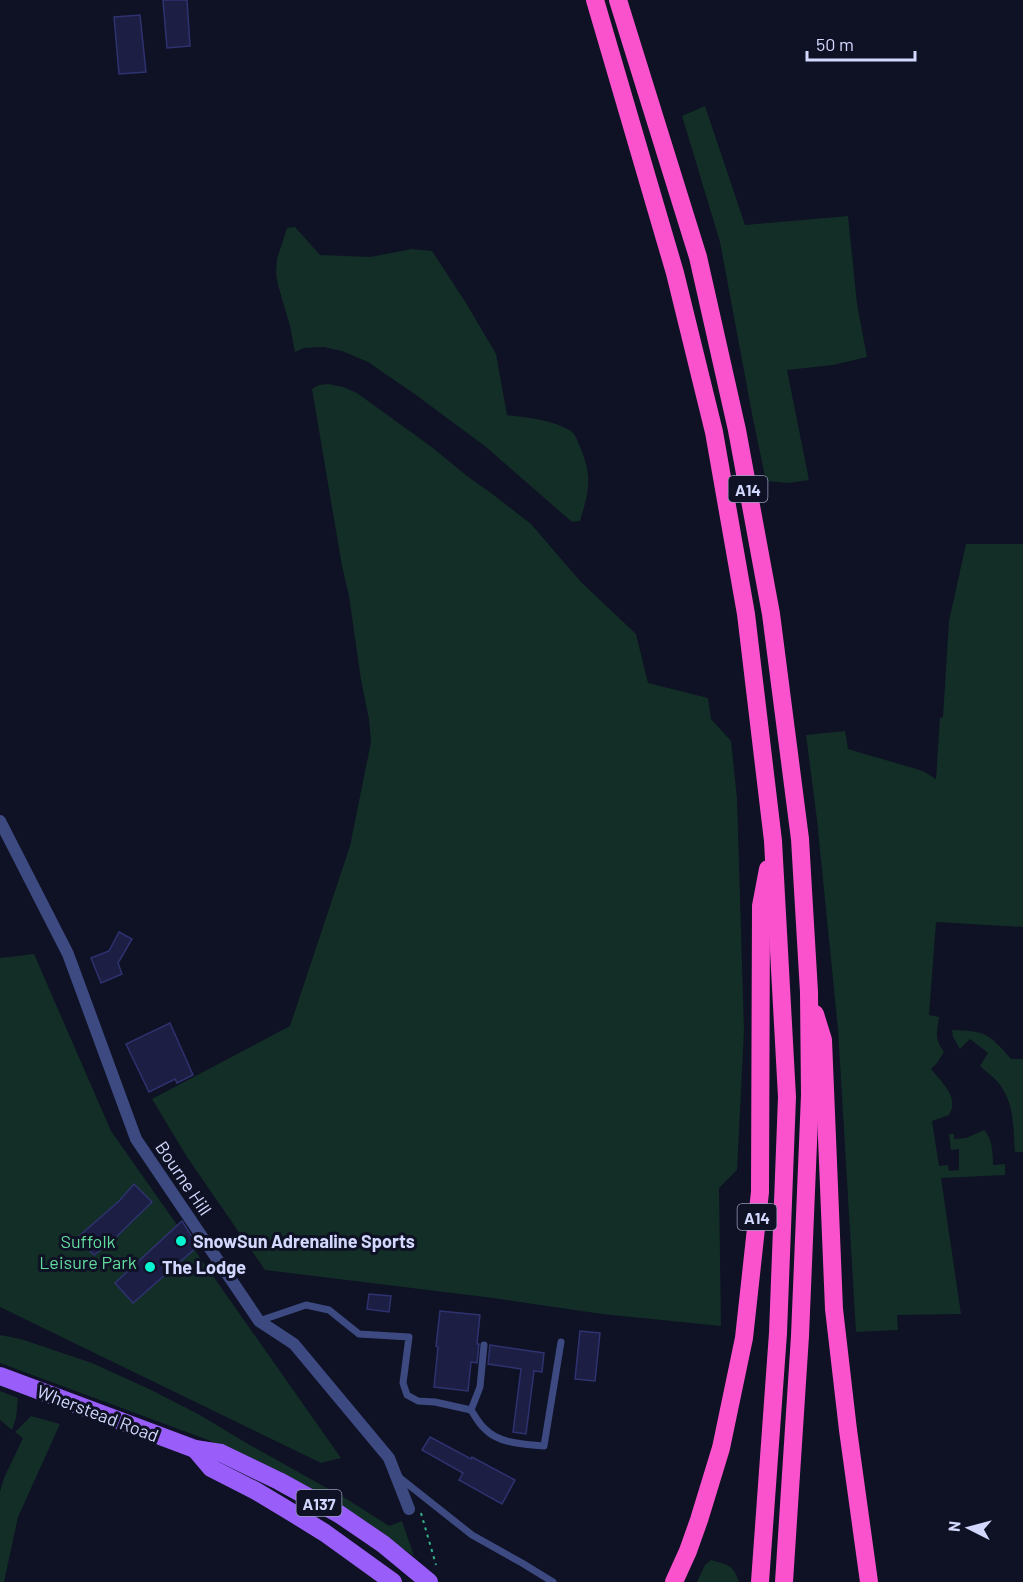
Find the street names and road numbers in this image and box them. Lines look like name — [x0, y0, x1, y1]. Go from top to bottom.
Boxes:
road number: A14 — [728, 476, 768, 502]
street label: Bourne Hill — [151, 1137, 217, 1219]
road number: A14 — [738, 1204, 777, 1230]
street label: Wherstead Road — [34, 1380, 162, 1446]
road number: A137 — [296, 1490, 342, 1516]

